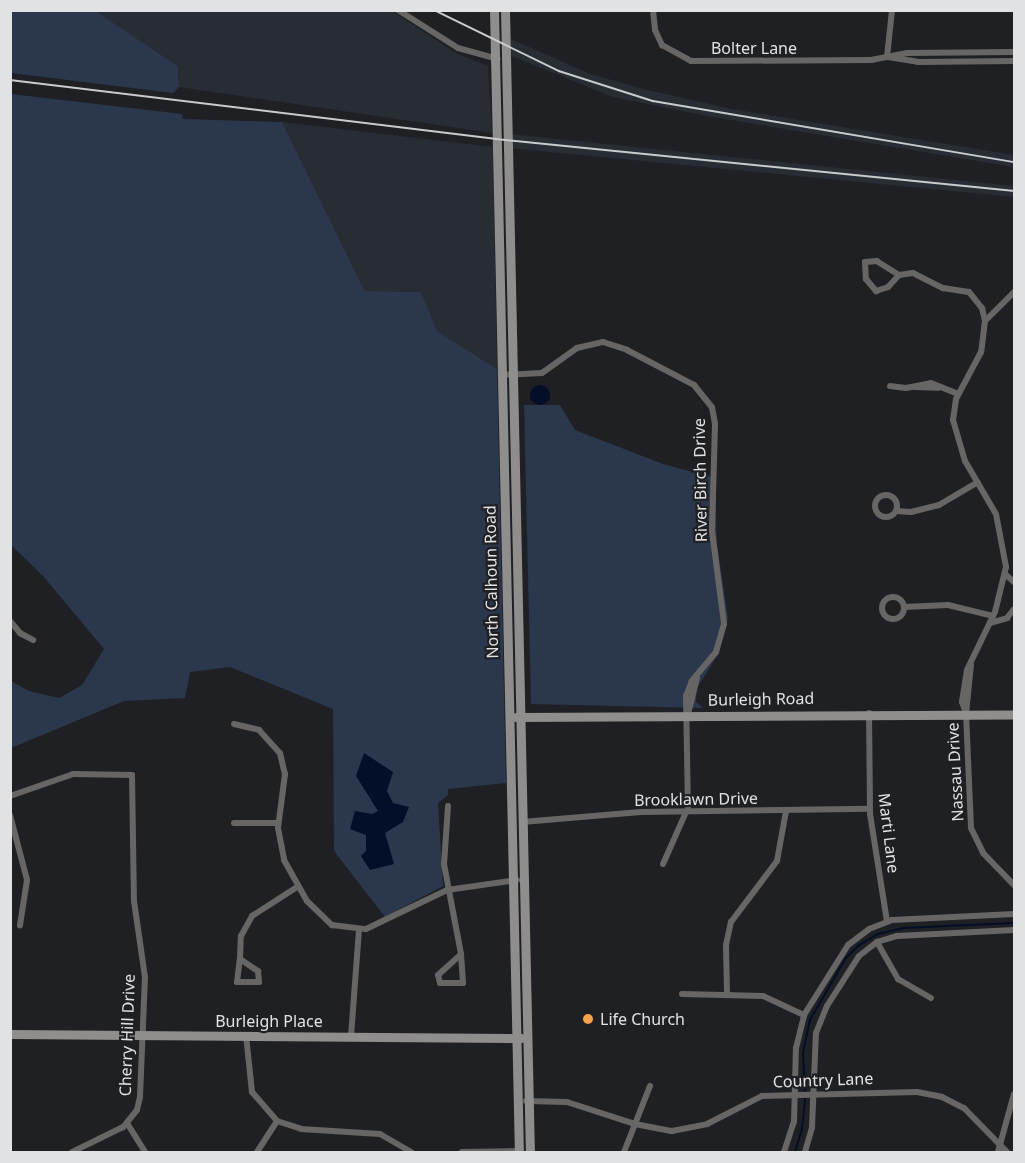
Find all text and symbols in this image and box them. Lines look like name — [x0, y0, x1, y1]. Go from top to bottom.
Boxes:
street label: Bolter Lane — [711, 38, 797, 58]
street label: River Birch Drive — [689, 418, 711, 542]
street label: North Calhoun Road — [480, 505, 502, 659]
street label: Burleigh Road — [708, 688, 814, 710]
street label: Nassau Drive — [943, 722, 967, 822]
street label: Brooklawn Drive — [634, 788, 758, 810]
street label: Marti Lane — [875, 792, 903, 874]
street label: Cherry Hill Drive — [115, 973, 139, 1097]
place label: Life Church — [600, 1009, 685, 1029]
street label: Burleigh Place — [215, 1011, 323, 1031]
marker: Life Church — [581, 1012, 595, 1026]
street label: Country Lane — [772, 1069, 874, 1091]

